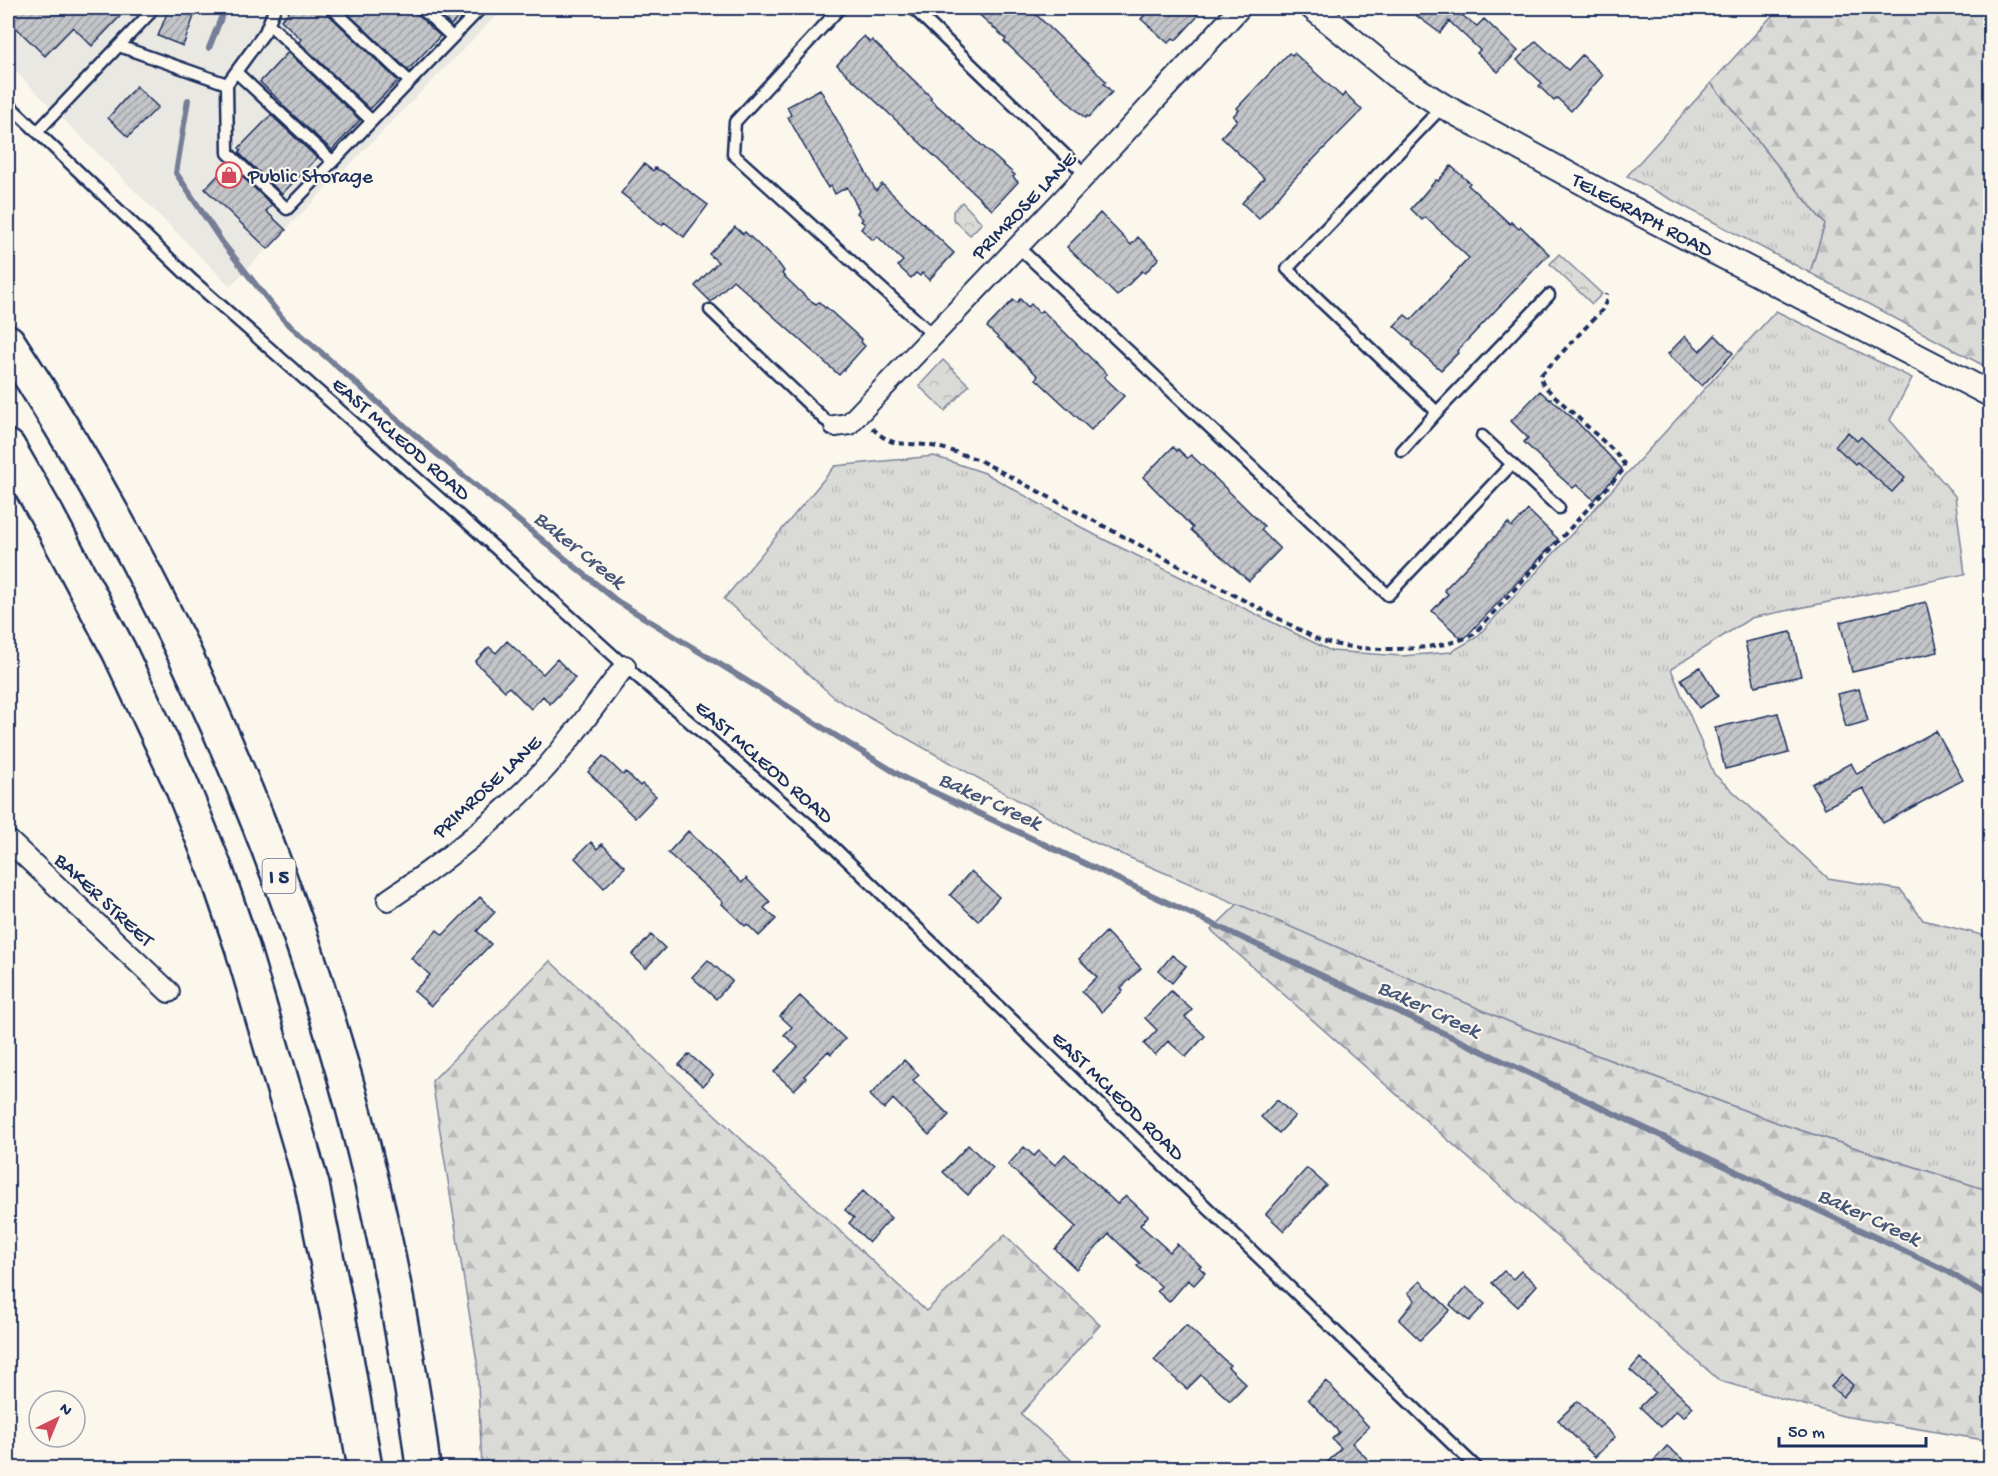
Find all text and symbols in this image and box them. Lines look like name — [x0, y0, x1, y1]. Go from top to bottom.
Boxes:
street label: PRIMROSE LANE — [967, 148, 1084, 267]
shop icon: Public Storage — [214, 160, 244, 190]
place label: Public Storage — [247, 166, 374, 191]
street label: TELEGRAPH ROAD — [1565, 169, 1717, 265]
street label: EAST MCLEOD ROAD — [325, 373, 475, 508]
water label: Baker Creek — [528, 506, 631, 597]
street label: EAST MCLEOD ROAD — [688, 696, 838, 831]
street label: PRIMROSE LANE — [428, 731, 549, 846]
water label: Baker Creek — [934, 768, 1047, 839]
street label: BAKER STREET — [47, 848, 158, 955]
road number: I 5 — [262, 859, 296, 893]
water label: Baker Creek — [1373, 976, 1486, 1047]
street label: EAST MCLEOD ROAD — [1045, 1027, 1189, 1168]
water label: Baker Creek — [1813, 1184, 1926, 1255]
north arrow — [27, 1389, 87, 1449]
text: N — [55, 1400, 76, 1421]
scale bar — [1779, 1410, 1926, 1448]
text: 50 m — [1788, 1423, 1825, 1444]

